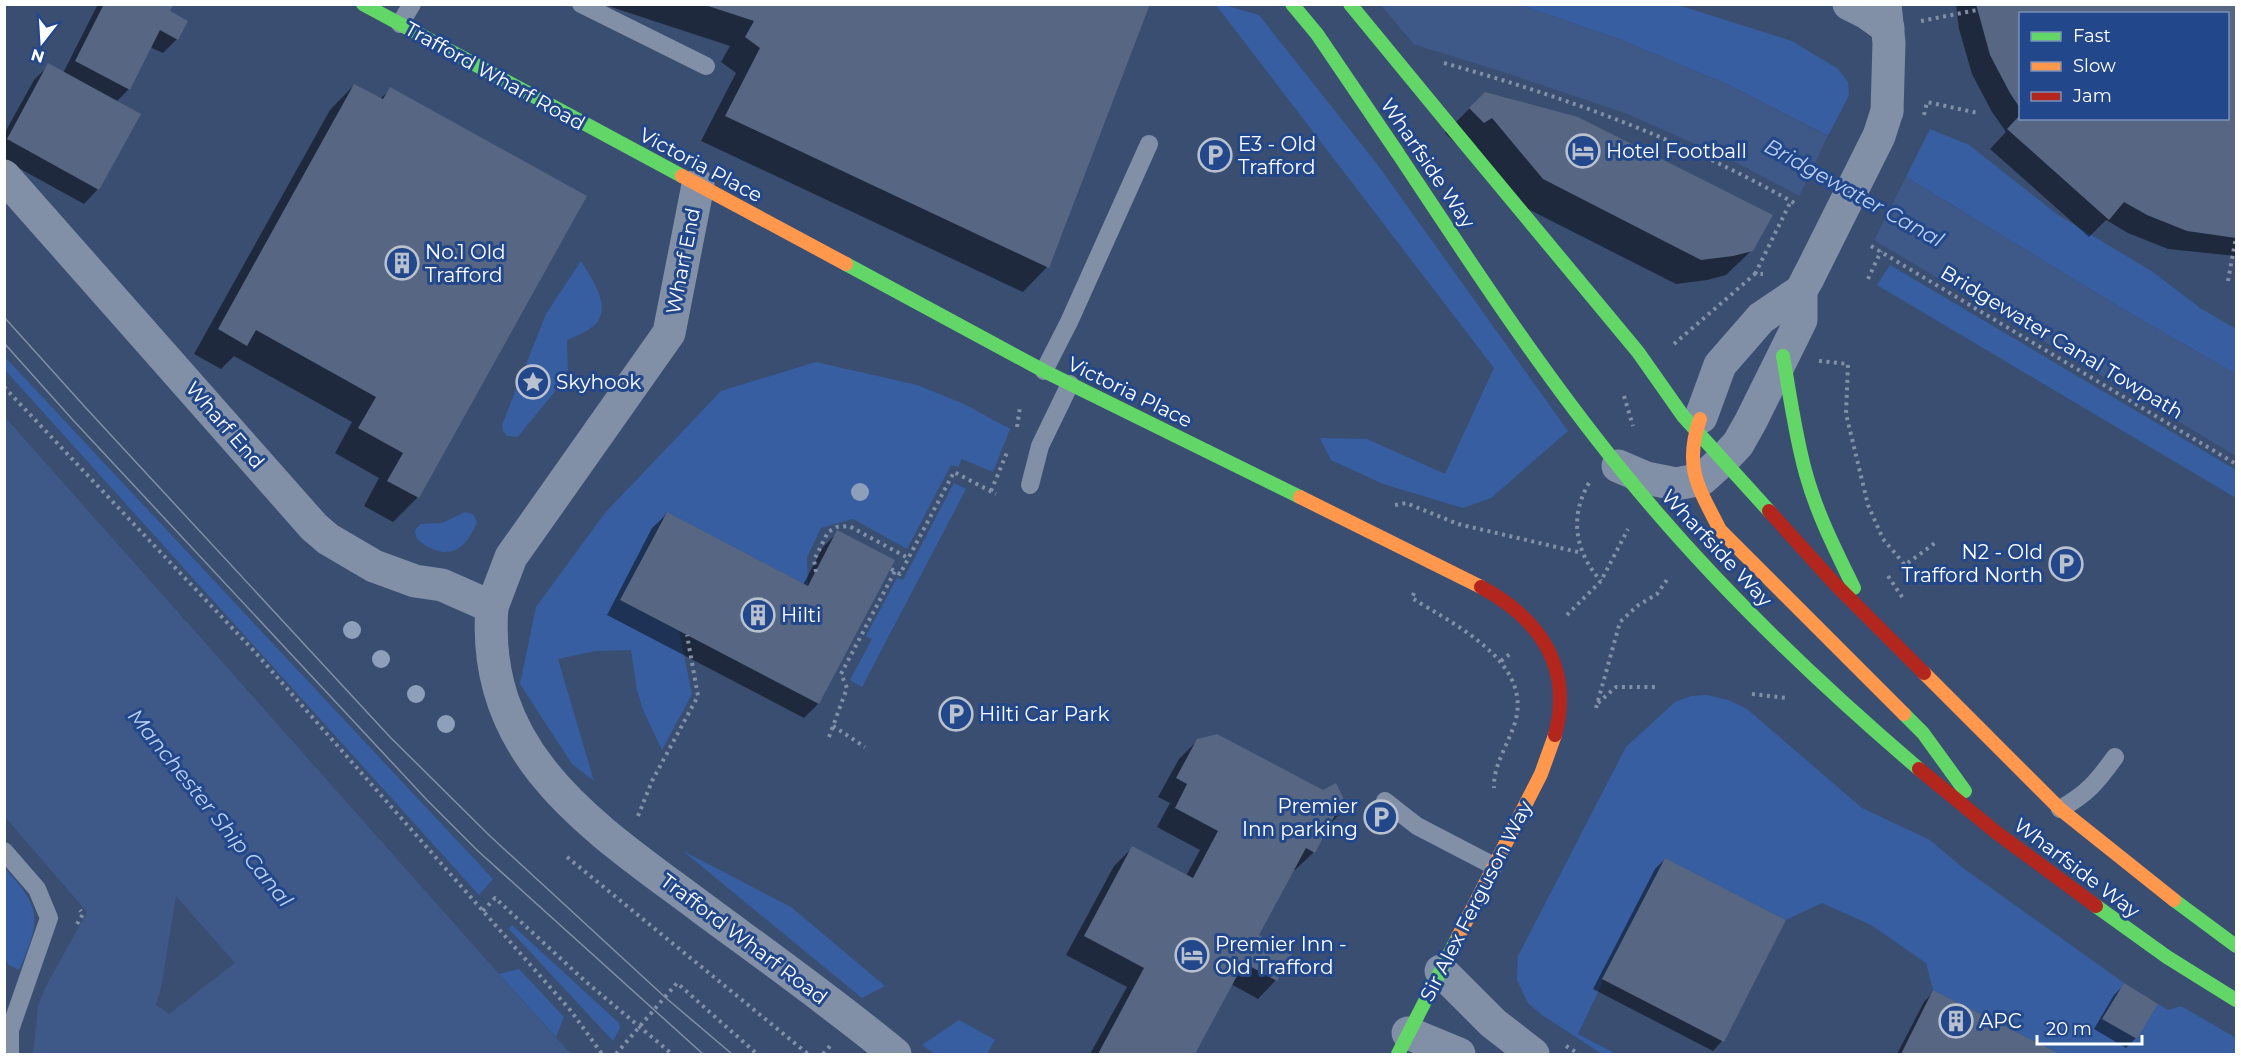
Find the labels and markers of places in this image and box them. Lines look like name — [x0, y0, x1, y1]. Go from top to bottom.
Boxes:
place label: E3 - Old Trafford — [1238, 132, 1316, 179]
hotel icon: Hotel Football — [1565, 133, 1601, 169]
parking icon: E3 - Old Trafford — [1197, 137, 1233, 173]
place label: Hotel Football — [1606, 139, 1747, 163]
place label: No.1 Old Trafford — [425, 240, 506, 287]
building icon: No.1 Old Trafford — [384, 245, 420, 281]
place icon: Skyhook — [515, 364, 551, 400]
place label: Skyhook — [556, 370, 641, 394]
place label: N2 - Old Trafford North — [1901, 540, 2043, 587]
parking icon: N2 - Old Trafford North — [2048, 546, 2084, 582]
building icon: Hilti — [740, 597, 776, 633]
place label: Hilti — [781, 603, 821, 627]
parking icon: Hilti Car Park — [938, 696, 974, 732]
place label: Hilti Car Park — [979, 702, 1109, 726]
place label: Premier Inn parking — [1242, 794, 1358, 841]
parking icon: Premier Inn parking — [1363, 799, 1399, 835]
place label: Premier Inn - Old Trafford — [1215, 932, 1347, 979]
hotel icon: Premier Inn - Old Trafford — [1174, 937, 1210, 973]
building icon: APC — [1938, 1003, 1974, 1039]
place label: APC — [1979, 1009, 2022, 1033]

